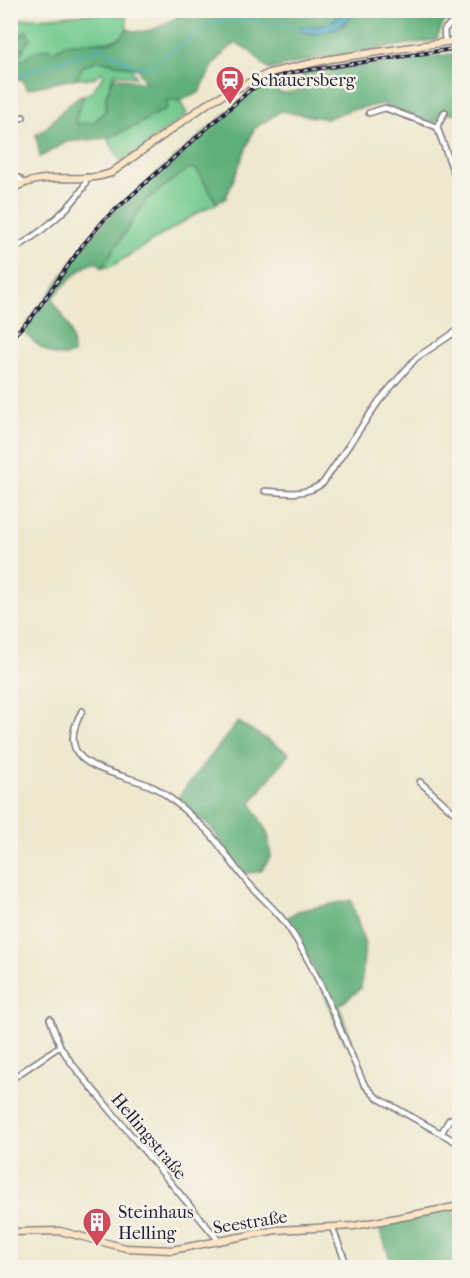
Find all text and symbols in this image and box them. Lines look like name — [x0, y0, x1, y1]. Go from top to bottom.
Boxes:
station icon: Schauersberg — [214, 64, 246, 106]
place label: Schauersberg — [251, 70, 356, 91]
street label: Hellingstraße — [106, 1089, 191, 1184]
place label: Steinhaus Helling — [118, 1202, 194, 1244]
building icon: Steinhaus Helling — [81, 1206, 113, 1248]
street label: Seestraße — [211, 1206, 289, 1239]

